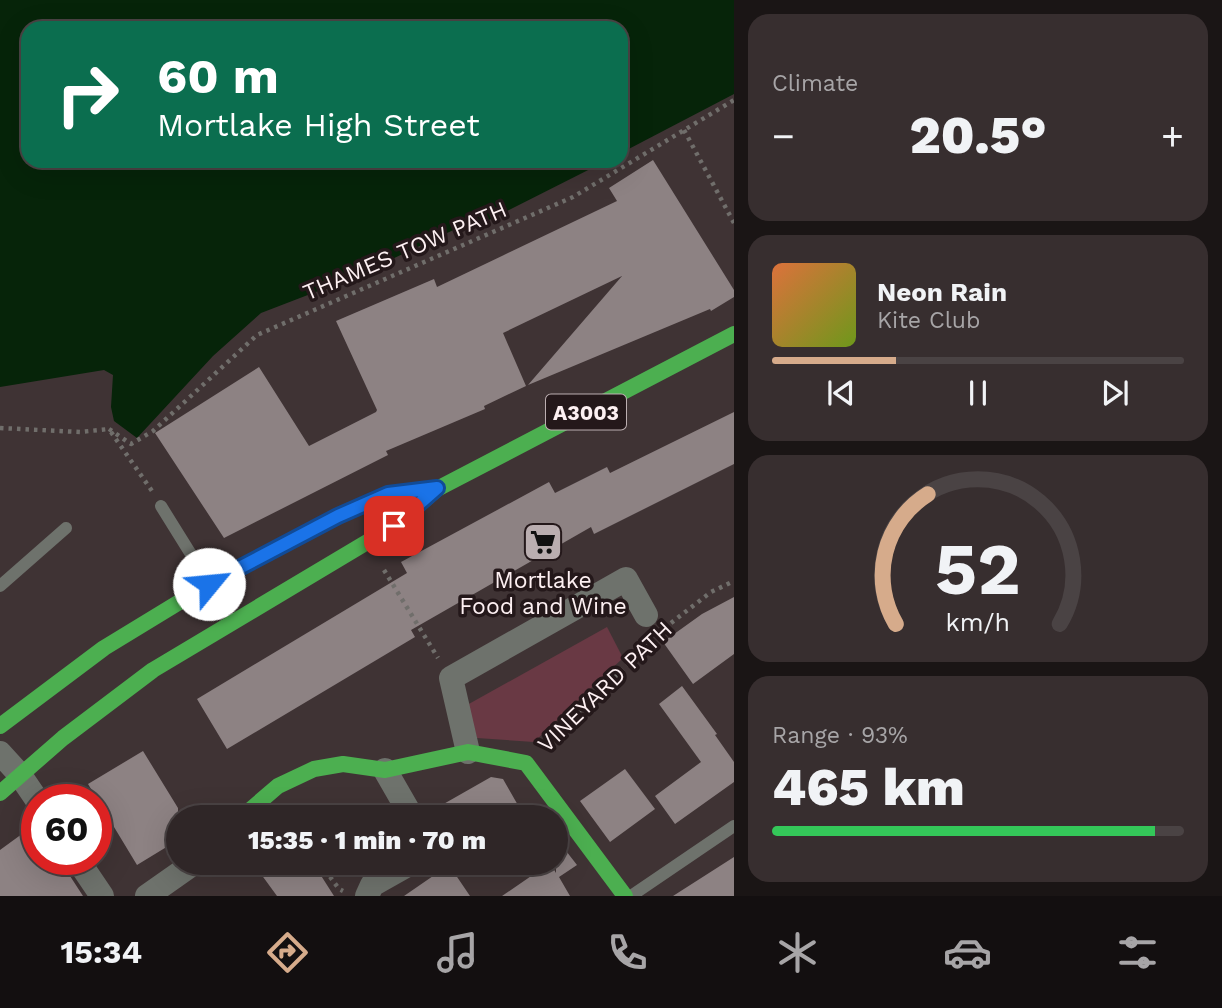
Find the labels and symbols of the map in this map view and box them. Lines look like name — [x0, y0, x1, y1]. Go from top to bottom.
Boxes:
street label: THAMES TOW PATH — [299, 196, 511, 306]
road number: A3003 — [546, 394, 626, 430]
pin — [364, 496, 424, 556]
supermarket icon: Mortlake Food and Wine — [522, 521, 564, 563]
position arrow — [172, 547, 246, 621]
place label: Mortlake Food and Wine — [459, 567, 627, 620]
street label: VINEYARD PATH — [532, 616, 678, 758]
speed limit sign: 60 — [21, 784, 112, 875]

